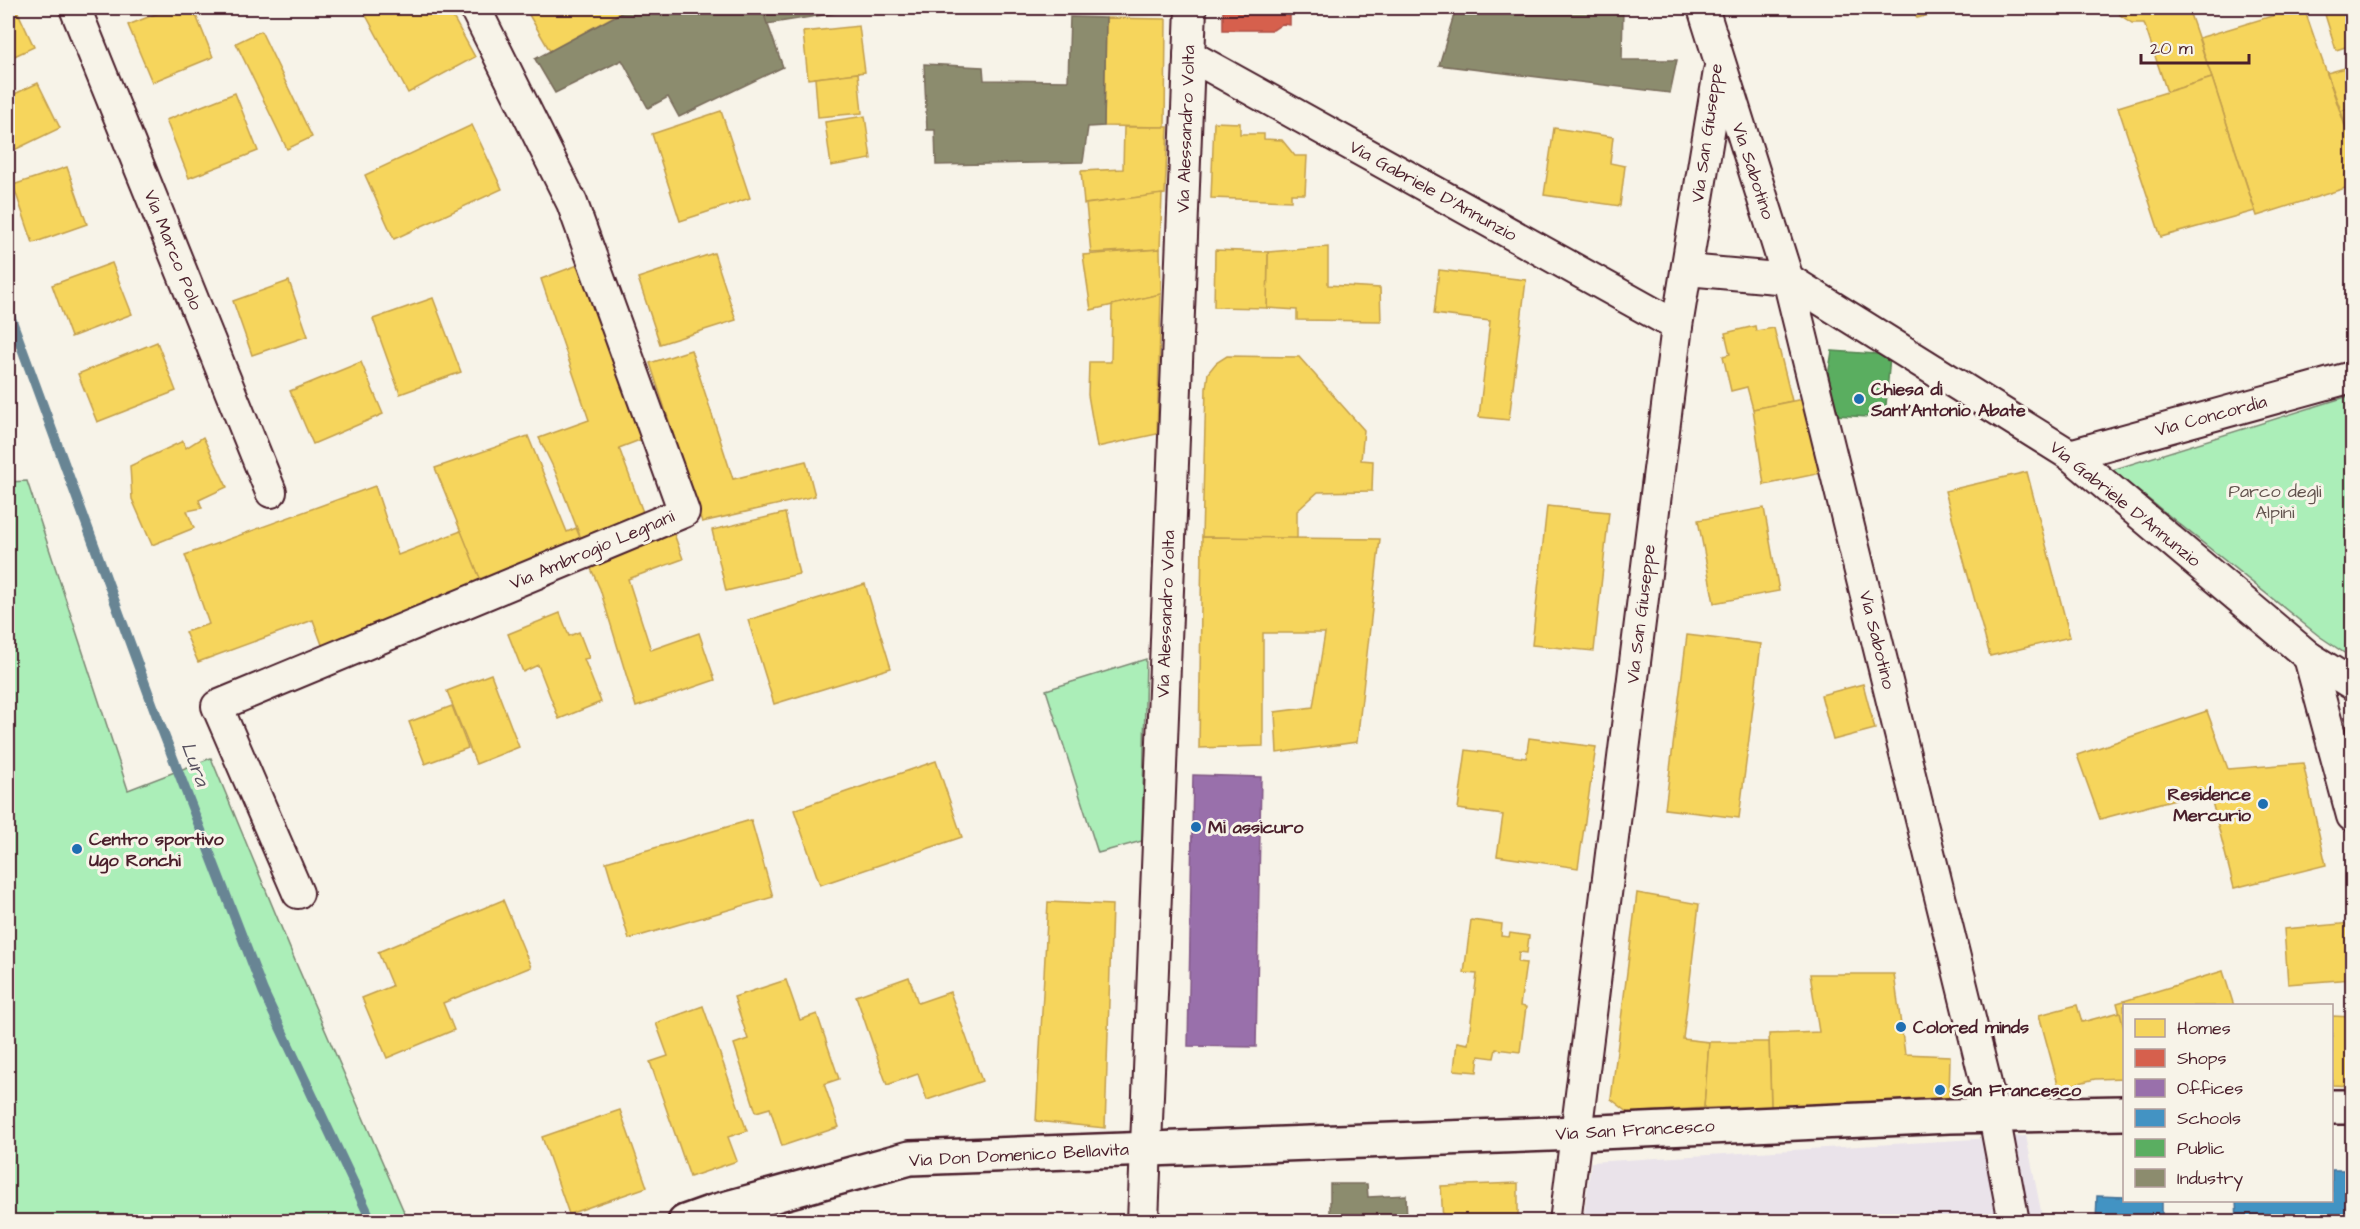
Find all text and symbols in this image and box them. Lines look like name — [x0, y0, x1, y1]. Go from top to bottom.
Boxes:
scale bar — [2141, 27, 2249, 65]
text: 20 m — [2150, 36, 2193, 61]
street label: Via Alessandro Volta — [1171, 45, 1201, 213]
street label: Via San Giuseppe — [1685, 62, 1729, 204]
street label: Via Sabotino — [1726, 119, 1780, 223]
street label: Via Gabriele D'Annunzio — [1345, 134, 1521, 248]
street label: Via Marco Polo — [138, 186, 208, 314]
place label: Chiesa di Sant'Antonio Abate — [1870, 377, 2026, 423]
street label: Via Concordia — [2152, 389, 2270, 443]
marker: Chiesa di Sant'Antonio Abate — [1852, 392, 1866, 406]
street label: Via Gabriele D'Annunzio — [2044, 435, 2206, 573]
park label: Parco degli Alpini — [2228, 479, 2322, 525]
street label: Via Ambrogio Legnani — [506, 504, 679, 597]
street label: Via Alessandro Volta — [1151, 530, 1181, 698]
street label: Via San Giuseppe — [1620, 543, 1662, 685]
street label: Via Sabotino — [1853, 588, 1901, 692]
water label: Lura — [174, 738, 216, 791]
place label: Residence Mercurio — [2168, 782, 2252, 828]
marker: Residence Mercurio — [2256, 797, 2270, 811]
place label: Mi assicuro — [1208, 815, 1304, 840]
marker: Mi assicuro — [1189, 820, 1203, 834]
place label: Centro sportivo Ugo Ronchi — [89, 827, 224, 874]
marker: Centro sportivo Ugo Ronchi — [70, 842, 84, 856]
legend — [2123, 1004, 2333, 1202]
place label: Colored minds — [1913, 1015, 2029, 1040]
text: Homes — [2177, 1016, 2231, 1041]
marker: Colored minds — [1894, 1020, 1908, 1034]
text: Shops — [2177, 1046, 2227, 1071]
text: Offices — [2177, 1076, 2243, 1101]
place label: San Francesco — [1951, 1078, 2082, 1103]
marker: San Francesco — [1933, 1083, 1947, 1097]
text: Schools — [2177, 1106, 2241, 1131]
street label: Via San Francesco — [1555, 1113, 1715, 1147]
text: Public — [2177, 1136, 2225, 1161]
street label: Via Don Domenico Bellavita — [908, 1137, 1130, 1173]
text: Industry — [2177, 1166, 2243, 1192]

